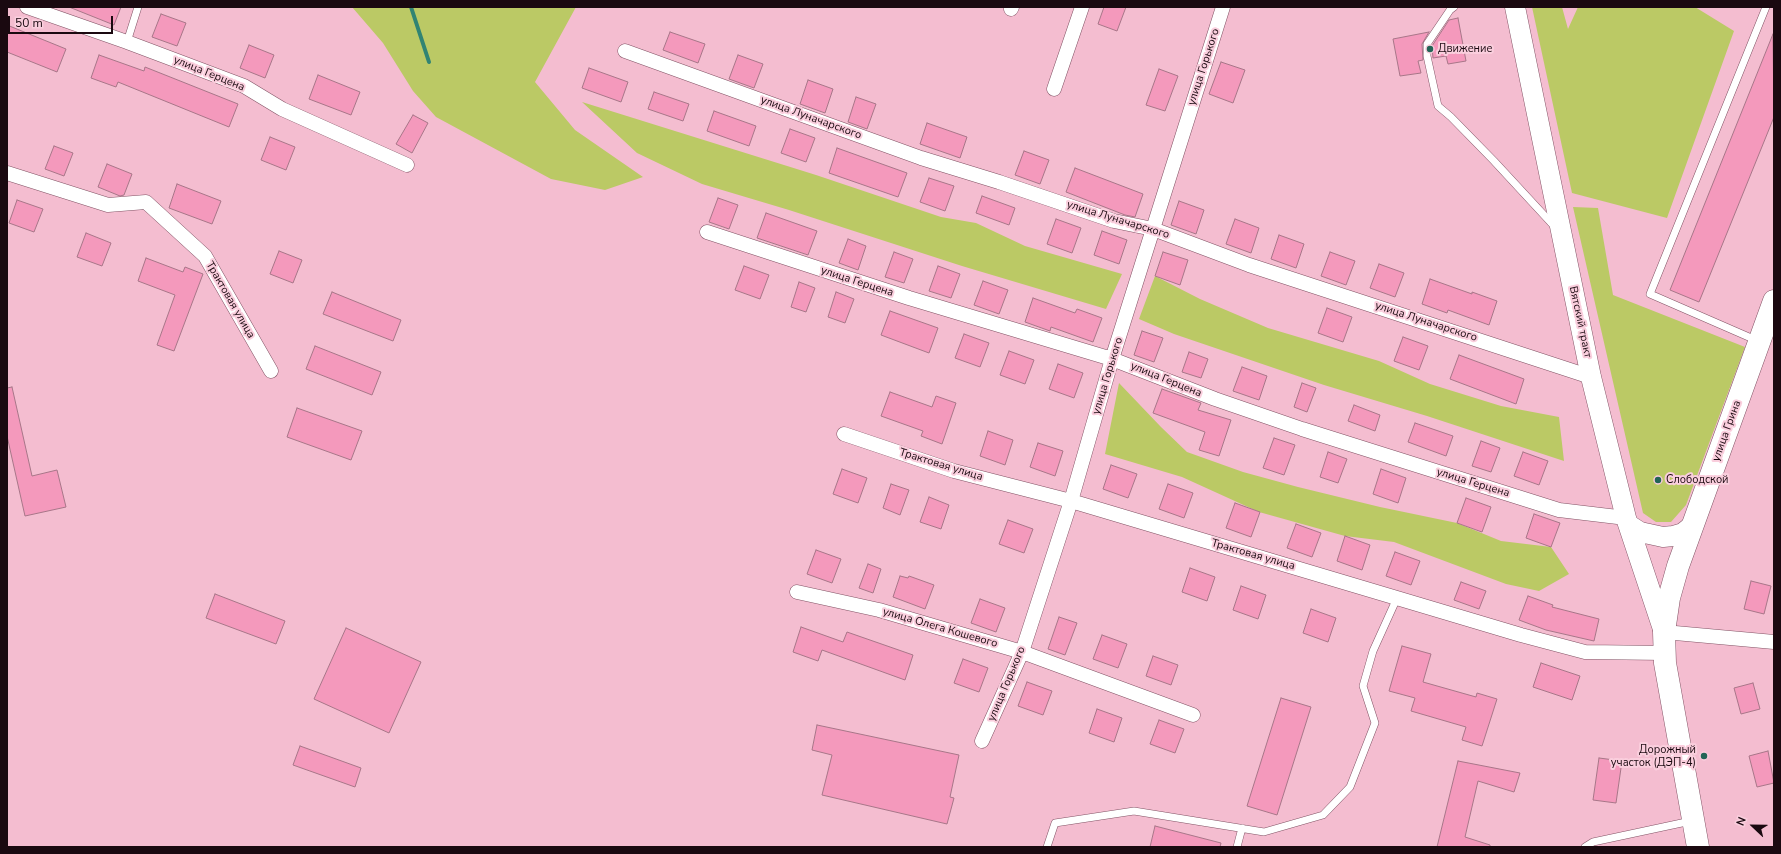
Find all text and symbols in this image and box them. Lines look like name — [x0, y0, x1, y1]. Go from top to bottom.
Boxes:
scale bar — [10, 8, 115, 34]
text: 50 m — [15, 15, 43, 31]
street label: улица Горького — [1185, 27, 1223, 107]
place label: Движение — [1438, 42, 1492, 56]
marker: Движение — [1425, 44, 1435, 54]
street label: улица Герцена — [171, 54, 247, 94]
street label: улица Луначарского — [759, 94, 863, 142]
street label: улица Луначарского — [1065, 198, 1171, 242]
street label: Трактовая улица — [203, 259, 257, 341]
street label: улица Герцена — [819, 264, 895, 300]
street label: Вятский тракт — [1566, 285, 1594, 359]
street label: улица Луначарского — [1373, 299, 1479, 345]
street label: улица Горького — [1090, 336, 1126, 416]
street label: улица Герцена — [1128, 360, 1204, 400]
street label: улица Грина — [1710, 399, 1744, 463]
street label: Трактовая улица — [898, 446, 984, 484]
street label: улица Герцена — [1435, 466, 1511, 500]
place label: Слободской — [1666, 473, 1729, 487]
marker: Слободской — [1653, 475, 1663, 485]
street label: Трактовая улица — [1210, 537, 1296, 573]
street label: улица Олега Кошевого — [881, 605, 999, 651]
street label: улица Горького — [985, 645, 1029, 723]
place label: Дорожный участок (ДЭП-4) — [1611, 743, 1696, 769]
marker: Дорожный участок (ДЭП-4) — [1699, 751, 1709, 761]
north arrow — [1733, 806, 1773, 846]
text: N — [1733, 815, 1750, 828]

